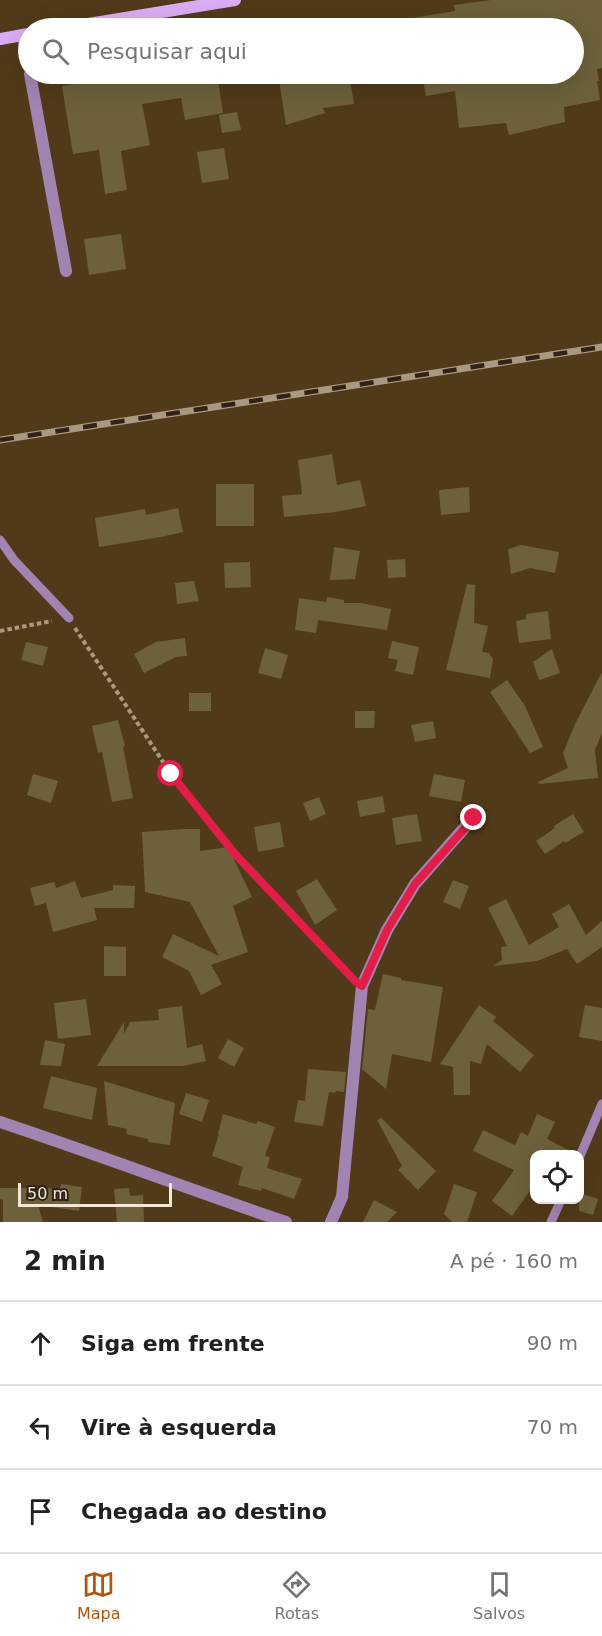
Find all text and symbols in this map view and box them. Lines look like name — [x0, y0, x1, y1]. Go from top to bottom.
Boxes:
search box — [18, 18, 584, 84]
icon: search — [39, 35, 72, 68]
text: Pesquisar aqui — [87, 39, 247, 64]
route start — [157, 760, 183, 786]
route end — [460, 804, 486, 830]
map controls — [530, 1150, 584, 1204]
button: locate — [530, 1150, 584, 1204]
scale bar — [18, 1180, 172, 1208]
text: 50 m — [27, 1184, 68, 1203]
text: 2 min — [24, 1246, 106, 1276]
text: A pé · 160 m — [450, 1249, 578, 1273]
icon: ahead — [24, 1327, 57, 1360]
text: Siga em frente — [81, 1331, 265, 1356]
text: 90 m — [527, 1331, 578, 1355]
icon: left — [24, 1411, 57, 1444]
text: Vire à esquerda — [81, 1415, 277, 1440]
text: 70 m — [527, 1415, 578, 1439]
icon: arrive — [24, 1495, 57, 1528]
text: Chegada ao destino — [81, 1499, 327, 1524]
tab: Mapa — [77, 1568, 121, 1623]
tab: Rotas — [274, 1568, 319, 1623]
tab: Salvos — [473, 1568, 525, 1623]

